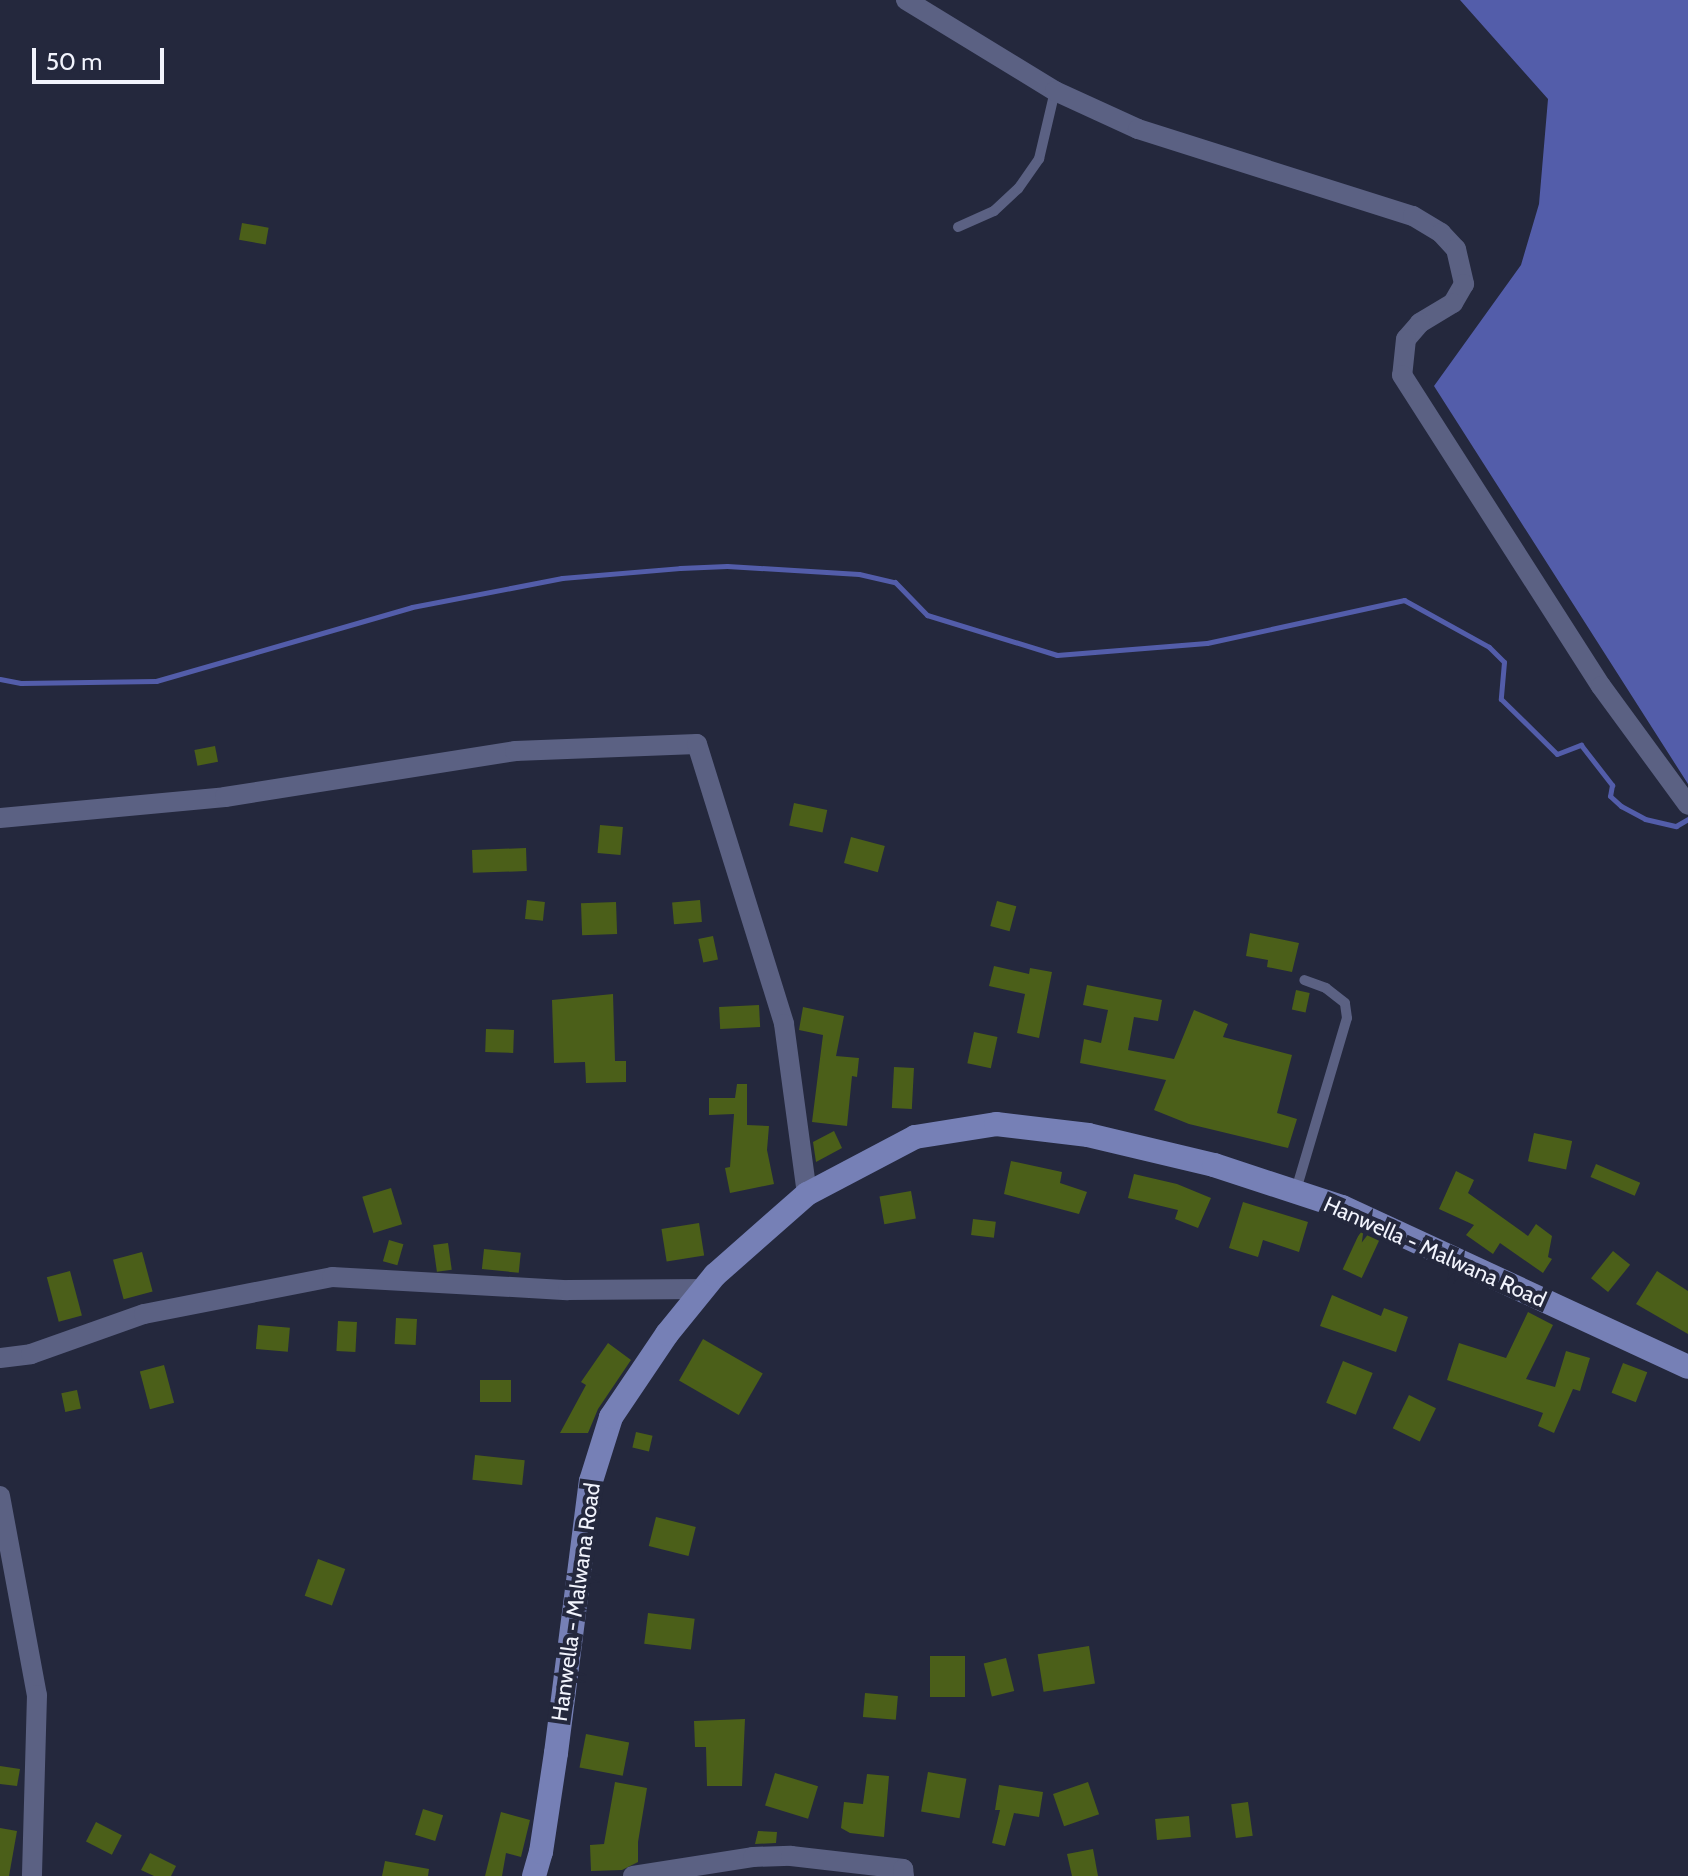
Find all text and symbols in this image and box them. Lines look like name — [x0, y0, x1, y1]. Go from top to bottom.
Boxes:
scale bar — [36, 32, 168, 82]
text: 50 m — [46, 47, 102, 76]
street label: Hanwella - Malwana Road — [1320, 1191, 1550, 1313]
street label: Hanwella - Malwana Road — [546, 1481, 606, 1723]

